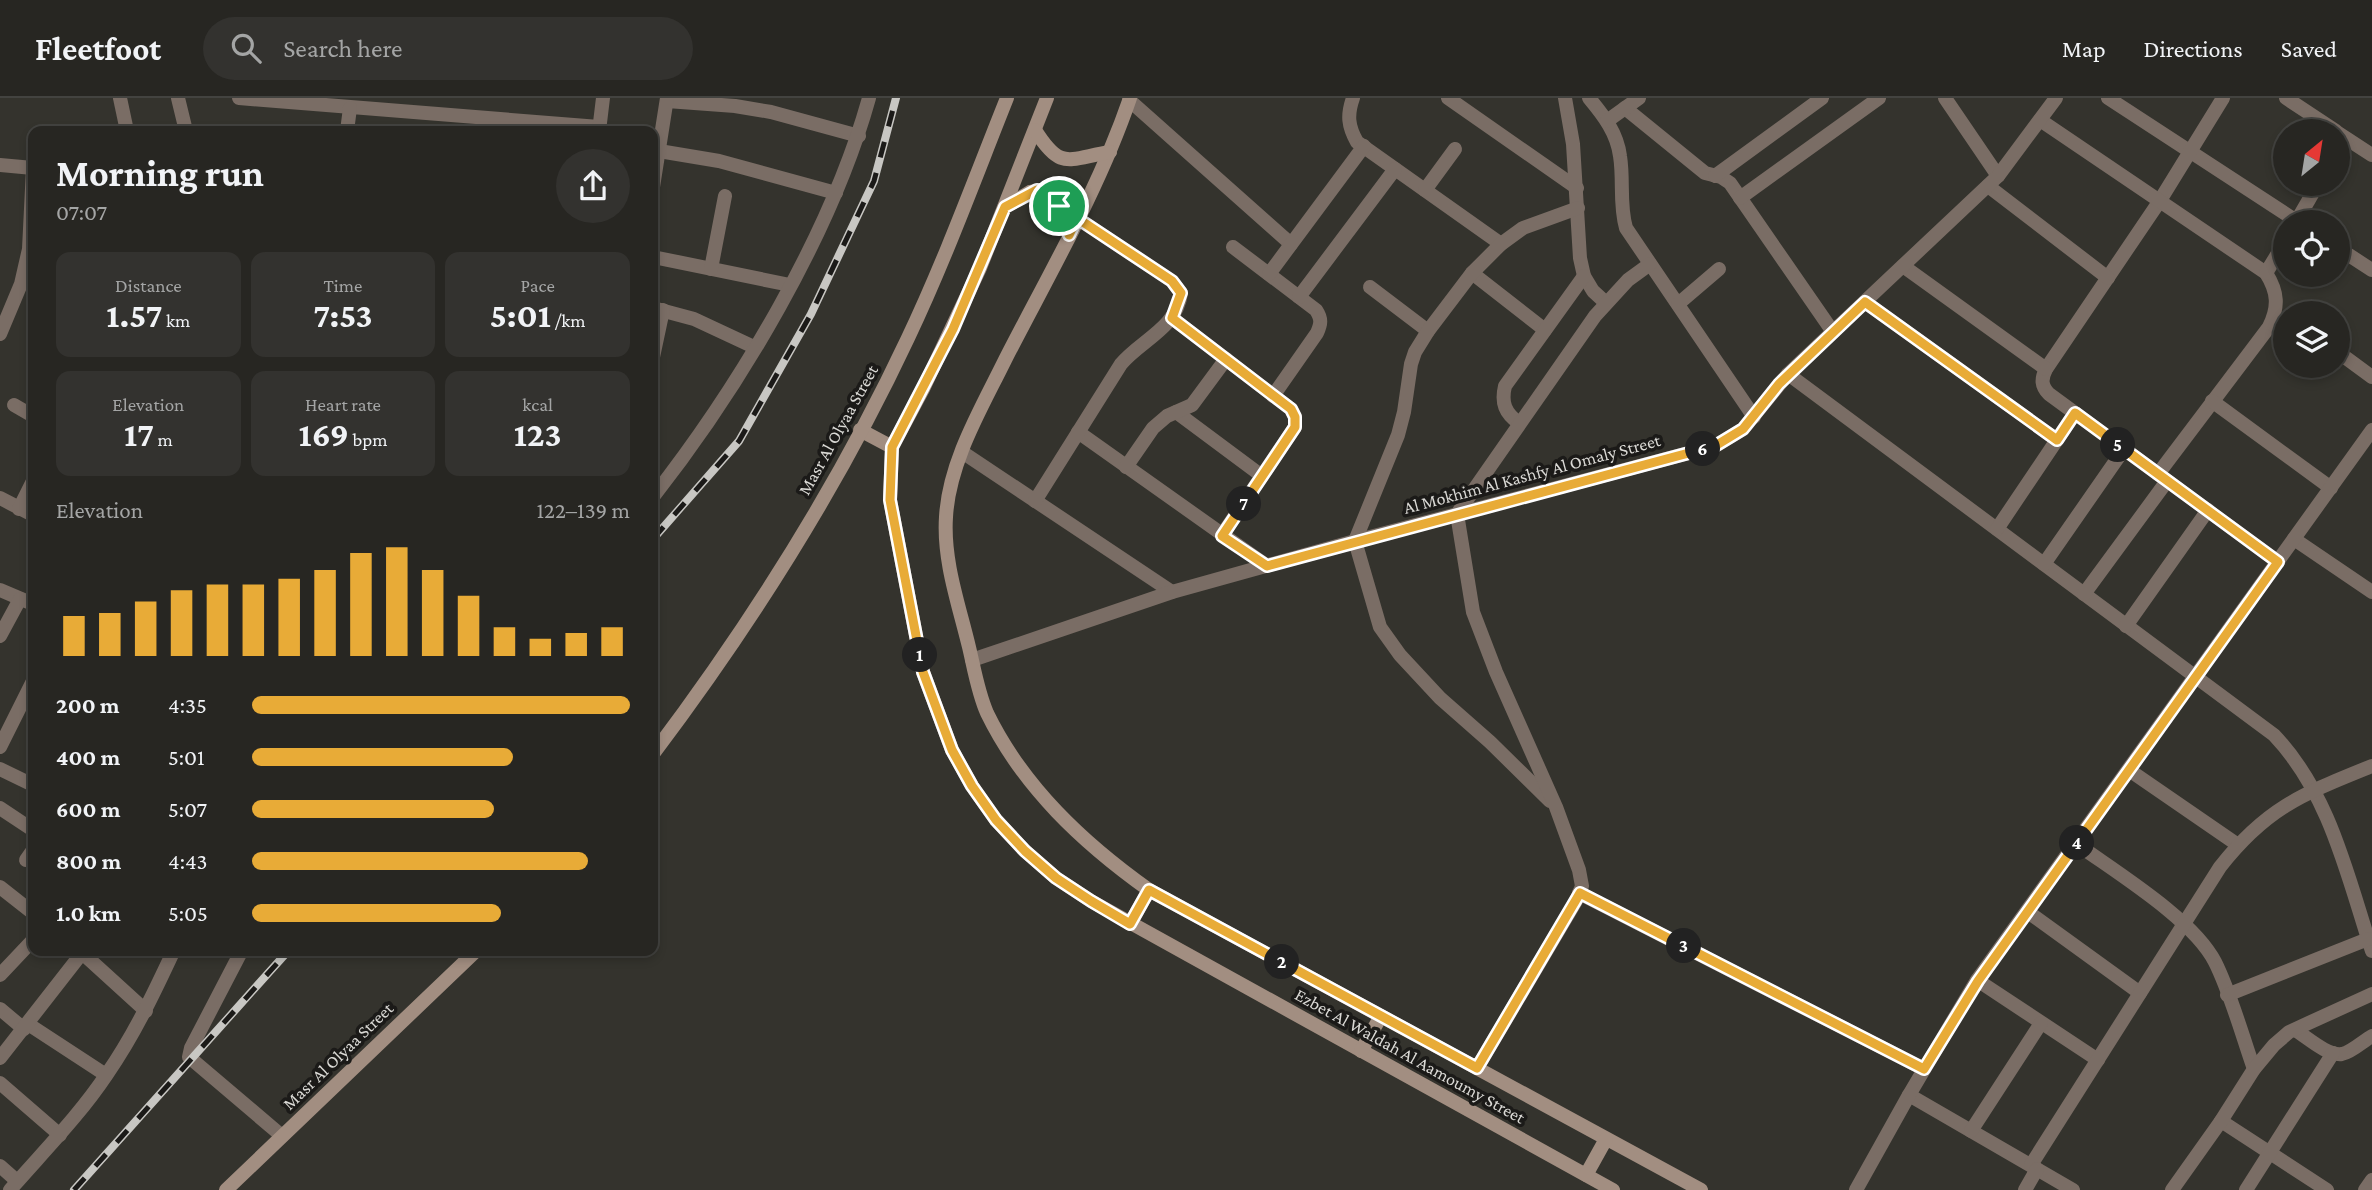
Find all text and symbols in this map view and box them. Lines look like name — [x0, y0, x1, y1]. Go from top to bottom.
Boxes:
search box — [203, 17, 693, 80]
icon: search — [227, 29, 265, 67]
text: Fleetfoot — [35, 30, 161, 67]
text: Search here — [283, 34, 403, 63]
text: Map — [2062, 35, 2106, 62]
text: Directions — [2144, 35, 2243, 62]
text: Saved — [2281, 35, 2337, 62]
north arrow — [2273, 119, 2350, 196]
map controls — [2273, 119, 2350, 378]
button: share — [556, 149, 630, 223]
text: Morning run — [56, 152, 264, 194]
pin — [1029, 176, 1089, 236]
icon: arrive — [1040, 187, 1078, 225]
text: 07:07 — [56, 199, 107, 225]
button: locate — [2273, 210, 2350, 287]
text: Distance — [115, 275, 182, 296]
text: Time — [324, 275, 362, 296]
text: Pace — [521, 275, 555, 296]
text: 1.57 — [106, 296, 162, 335]
text: 7:53 — [313, 296, 373, 335]
text: 5:01 — [490, 296, 551, 335]
button: layers — [2273, 301, 2350, 378]
text: km — [162, 310, 190, 331]
text: /km — [551, 310, 586, 331]
street label: Masr Al Olyaa Street — [794, 361, 883, 499]
text: Elevation — [112, 394, 184, 415]
text: Heart rate — [305, 394, 381, 415]
text: kcal — [522, 394, 553, 415]
text: 17 — [124, 415, 154, 454]
text: 169 — [299, 415, 349, 454]
text: 123 — [514, 415, 562, 454]
pin: 5 — [2100, 428, 2136, 462]
text: m — [154, 429, 173, 450]
text: bpm — [349, 429, 387, 450]
street label: Al Mokhim Al Kashfy Al Omaly Street — [1401, 430, 1664, 518]
pin: 6 — [1686, 432, 1720, 466]
text: 5 — [2113, 434, 2122, 455]
text: 6 — [1697, 438, 1708, 459]
pin: 7 — [1226, 486, 1262, 522]
text: 7 — [1239, 493, 1248, 514]
text: Elevation — [56, 497, 143, 523]
text: 122–139 m — [536, 497, 630, 523]
pin: 1 — [902, 638, 937, 672]
text: 1 — [916, 644, 923, 665]
text: 200 m — [56, 692, 120, 718]
text: 4:35 — [168, 692, 207, 718]
text: 400 m — [56, 744, 120, 770]
text: 5:01 — [168, 744, 205, 770]
text: 600 m — [56, 796, 120, 822]
text: 5:07 — [168, 796, 207, 822]
pin: 4 — [2060, 826, 2094, 860]
text: 4 — [2071, 832, 2082, 853]
text: 800 m — [56, 848, 121, 874]
text: 4:43 — [168, 848, 207, 874]
text: 1.0 km — [56, 900, 121, 926]
text: 5:05 — [168, 900, 208, 926]
pin: 3 — [1666, 928, 1702, 964]
text: 3 — [1679, 935, 1688, 956]
pin: 2 — [1264, 944, 1300, 980]
text: 2 — [1277, 951, 1286, 972]
street label: Ezbet Al Waldah Al Aamoumy Street — [1292, 984, 1529, 1128]
street label: Masr Al Olyaa Street — [279, 998, 398, 1114]

